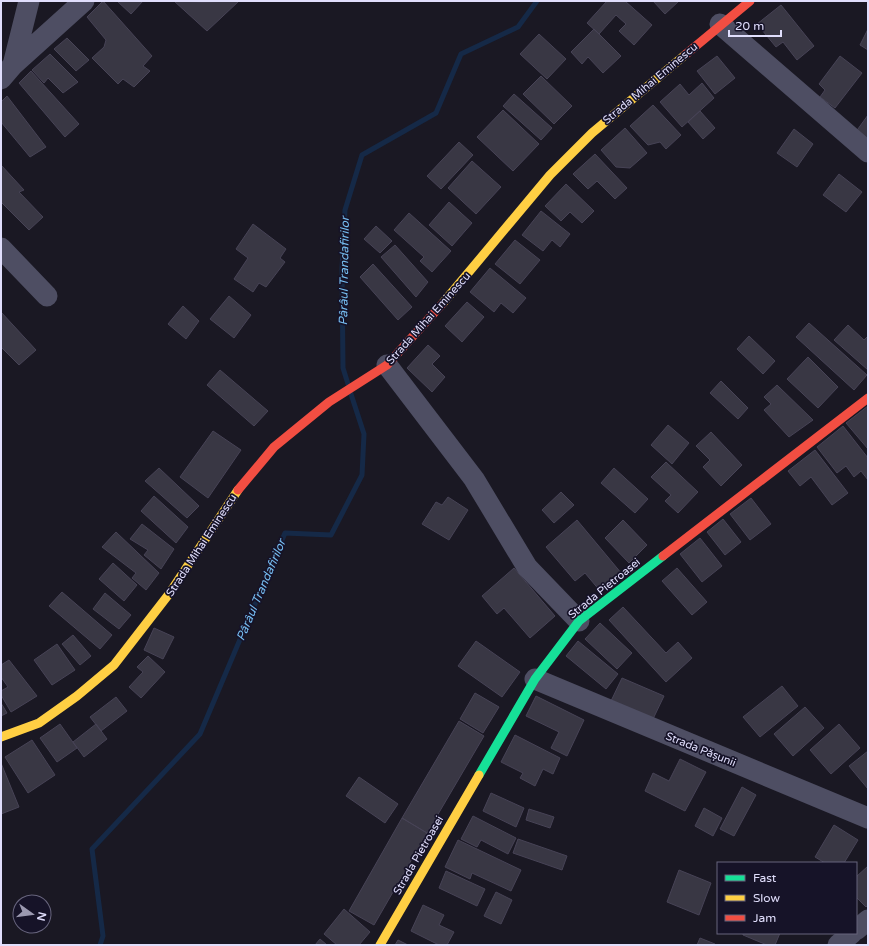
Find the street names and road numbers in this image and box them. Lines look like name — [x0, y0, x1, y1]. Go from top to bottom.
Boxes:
street label: Strada Mihai Eminescu — [600, 40, 700, 127]
street label: Strada Mihai Eminescu — [384, 270, 473, 367]
street label: Strada Mihai Eminescu — [163, 492, 239, 599]
street label: Strada Pietroasei — [566, 555, 643, 621]
street label: Strada Pășunii — [664, 729, 738, 769]
street label: Strada Pietroasei — [391, 814, 446, 897]

